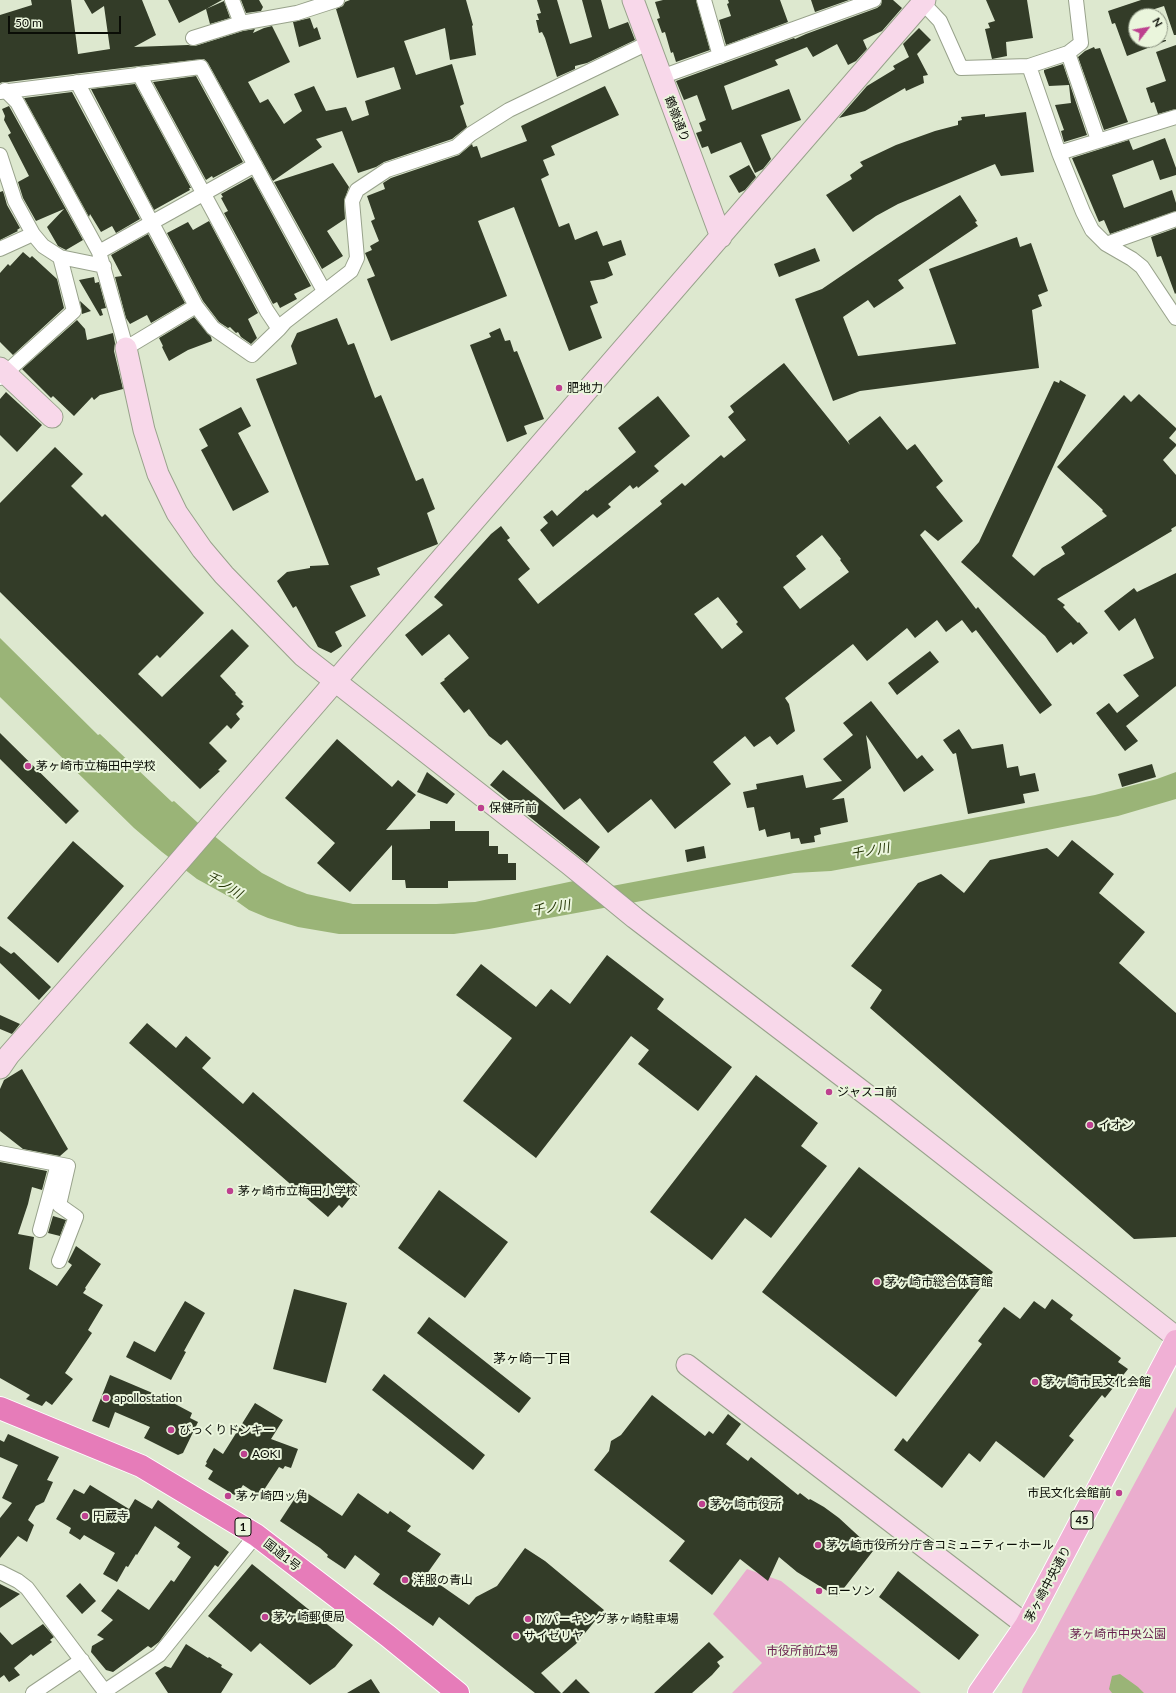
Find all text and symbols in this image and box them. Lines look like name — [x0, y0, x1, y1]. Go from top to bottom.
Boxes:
scale bar — [10, 8, 123, 34]
north arrow — [1128, 8, 1168, 48]
text: 50 m — [15, 15, 42, 30]
text: N — [1150, 15, 1166, 29]
street label: 鶴嶺通り — [662, 94, 692, 144]
place label: 肥地力 — [567, 381, 603, 395]
marker: 肥地力 — [554, 383, 564, 393]
place label: 茅ヶ崎市立梅田中学校 — [36, 759, 156, 773]
marker: 茅ヶ崎市立梅田中学校 — [23, 761, 33, 771]
place label: 保健所前 — [489, 801, 537, 815]
marker: 保健所前 — [476, 803, 486, 813]
water label: 千ノ川 — [849, 840, 891, 862]
water label: 千ノ川 — [203, 868, 245, 902]
water label: 千ノ川 — [531, 897, 571, 919]
place label: ジャスコ前 — [837, 1085, 897, 1099]
marker: ジャスコ前 — [824, 1087, 834, 1097]
place label: イオン — [1098, 1118, 1134, 1132]
marker: イオン — [1085, 1120, 1095, 1130]
place label: 茅ヶ崎市立梅田小学校 — [238, 1184, 358, 1198]
marker: 茅ヶ崎市立梅田小学校 — [225, 1186, 235, 1196]
place label: 茅ヶ崎市総合体育館 — [885, 1275, 993, 1289]
marker: 茅ヶ崎市総合体育館 — [872, 1277, 882, 1287]
district label: 茅ヶ崎一丁目 — [493, 1351, 571, 1367]
place label: 茅ヶ崎市民文化会館 — [1043, 1375, 1151, 1389]
marker: 茅ヶ崎市民文化会館 — [1030, 1377, 1040, 1387]
place label: apollostation — [114, 1391, 182, 1405]
marker: apollostation — [101, 1393, 111, 1403]
place label: びっくりドンキー — [179, 1423, 275, 1437]
marker: びっくりドンキー — [166, 1425, 176, 1435]
place label: AOKI — [252, 1447, 281, 1461]
marker: AOKI — [239, 1449, 249, 1459]
place label: 市民文化会館前 — [1027, 1486, 1111, 1500]
marker: 市民文化会館前 — [1114, 1488, 1124, 1498]
place label: 茅ヶ崎四ッ角 — [236, 1489, 308, 1503]
marker: 茅ヶ崎四ッ角 — [223, 1491, 233, 1501]
place label: 茅ヶ崎市役所 — [710, 1497, 782, 1511]
marker: 茅ヶ崎市役所 — [697, 1499, 707, 1509]
place label: 円蔵寺 — [93, 1509, 129, 1523]
marker: 円蔵寺 — [80, 1511, 90, 1521]
road number: 45 — [1071, 1511, 1093, 1529]
road number: 1 — [235, 1518, 251, 1536]
street label: 国道1号 — [261, 1536, 303, 1574]
place label: 茅ヶ崎市役所分庁舎コミュニティーホール — [826, 1538, 1054, 1552]
marker: 茅ヶ崎市役所分庁舎コミュニティーホール — [813, 1540, 823, 1550]
street label: 茅ヶ崎中央通り — [1022, 1544, 1074, 1624]
place label: 洋服の青山 — [413, 1573, 473, 1587]
marker: 洋服の青山 — [400, 1575, 410, 1585]
place label: ローソン — [827, 1584, 875, 1598]
marker: ローソン — [814, 1586, 824, 1596]
place label: 茅ヶ崎郵便局 — [273, 1610, 345, 1624]
marker: 茅ヶ崎郵便局 — [260, 1612, 270, 1622]
place label: IYパーキング茅ヶ崎駐車場 — [536, 1612, 679, 1626]
marker: IYパーキング茅ヶ崎駐車場 — [523, 1614, 533, 1624]
park label: 茅ヶ崎市中央公園 — [1070, 1627, 1166, 1641]
place label: サイゼリヤ — [524, 1629, 584, 1643]
marker: サイゼリヤ — [511, 1631, 521, 1641]
park label: 市役所前広場 — [766, 1644, 838, 1658]

